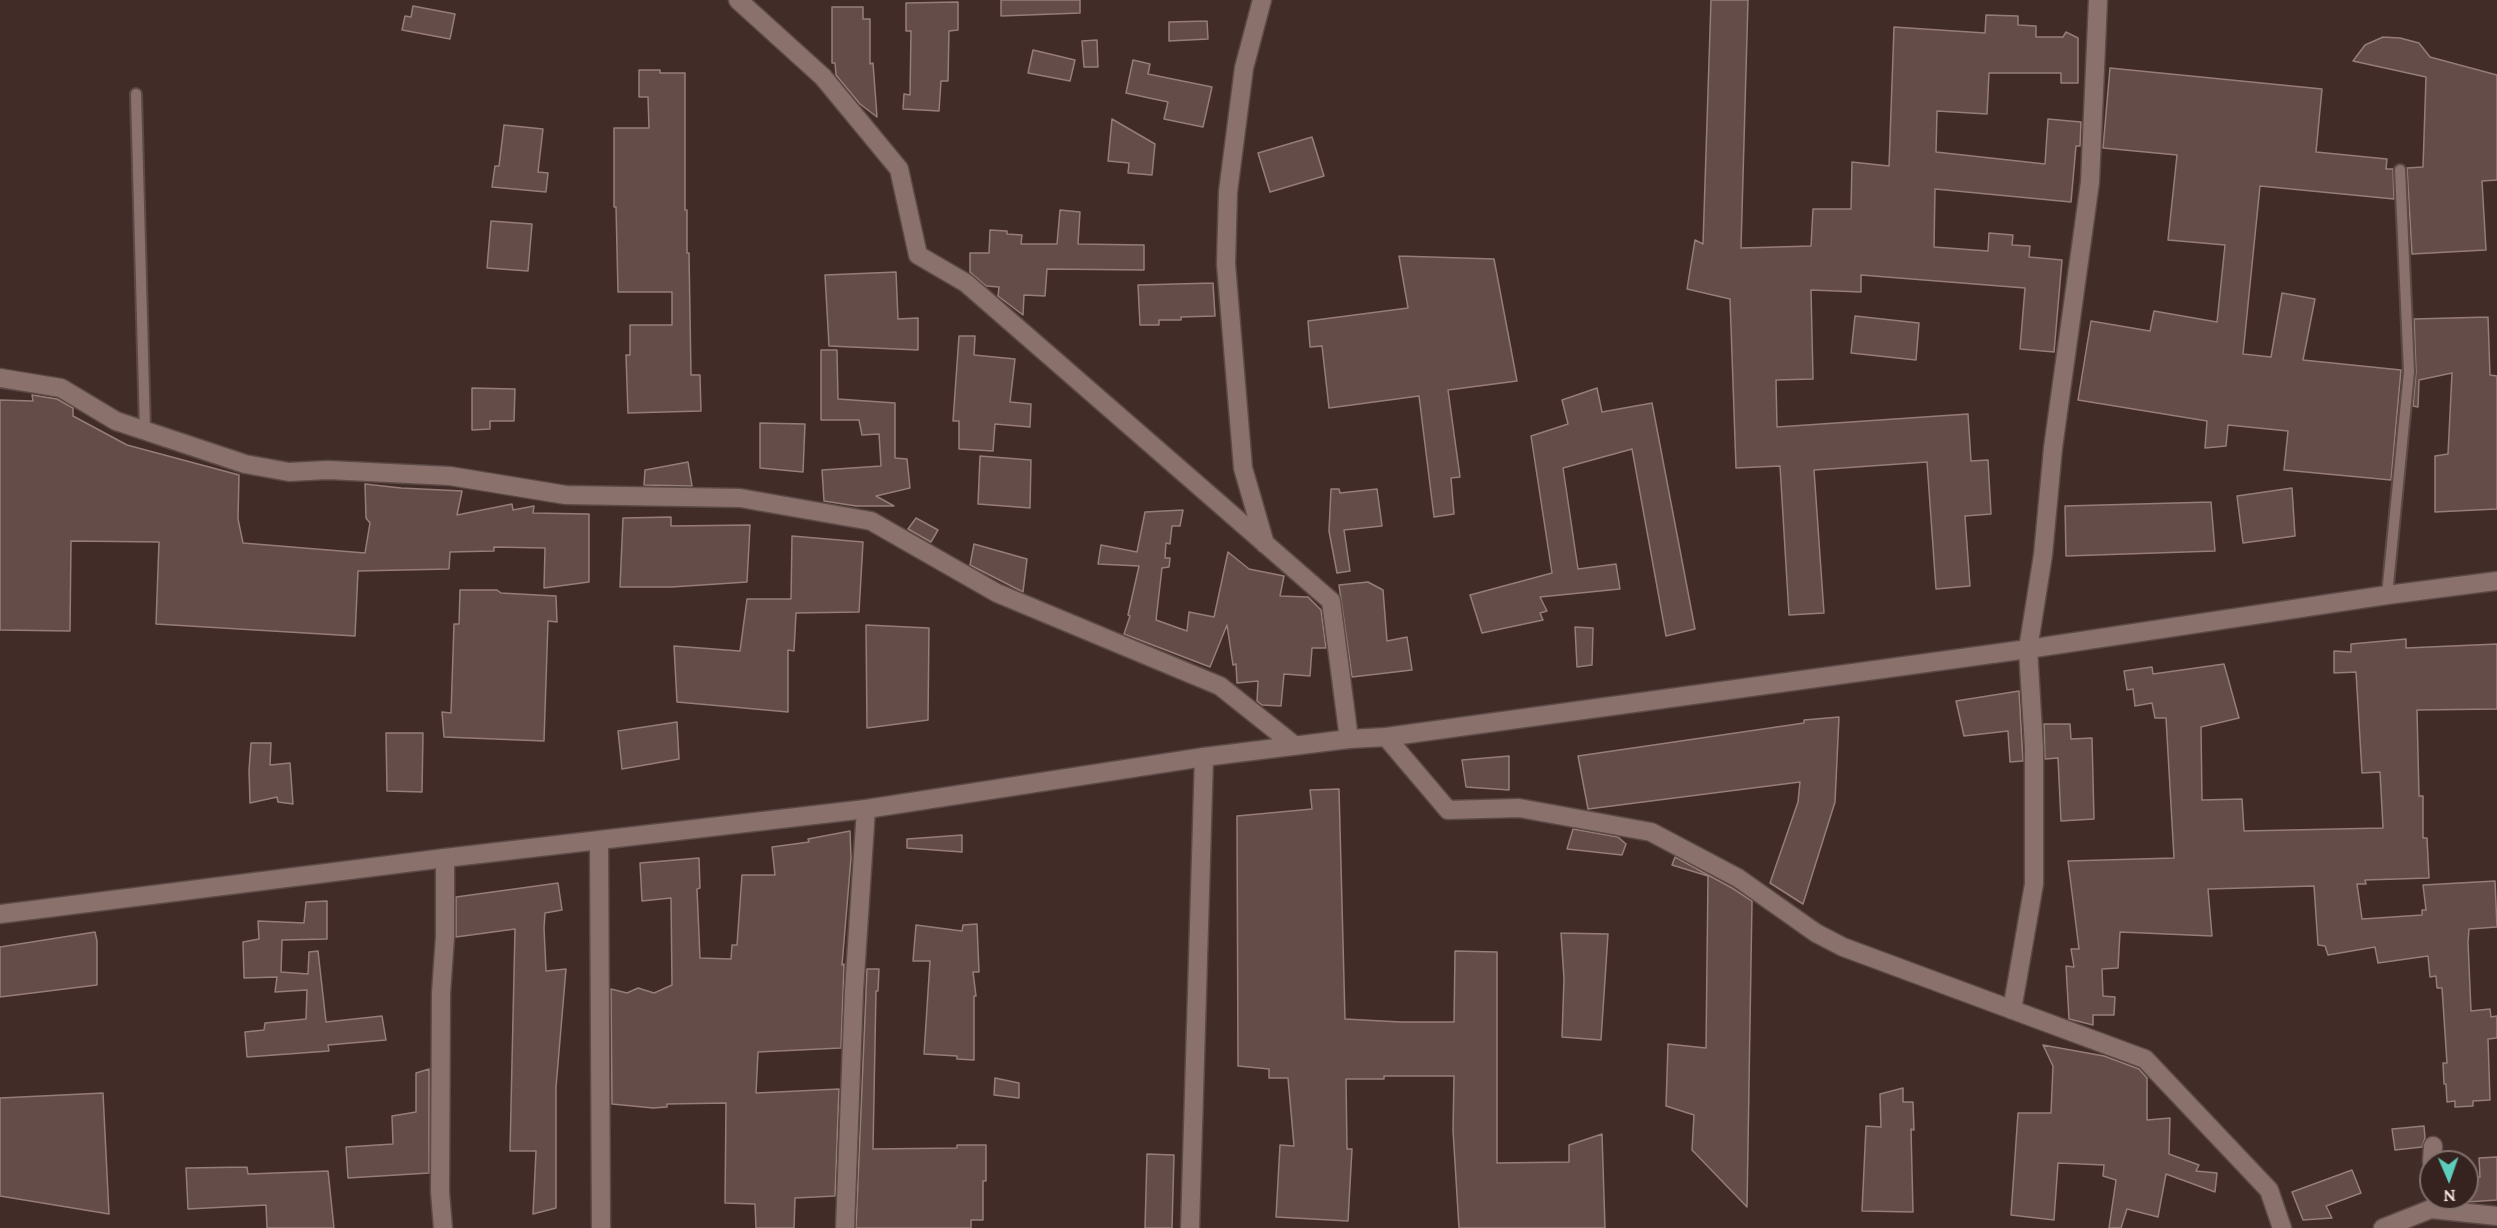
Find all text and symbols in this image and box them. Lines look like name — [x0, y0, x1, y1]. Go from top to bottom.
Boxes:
north arrow — [2419, 1150, 2479, 1210]
text: N — [2443, 1186, 2456, 1206]

